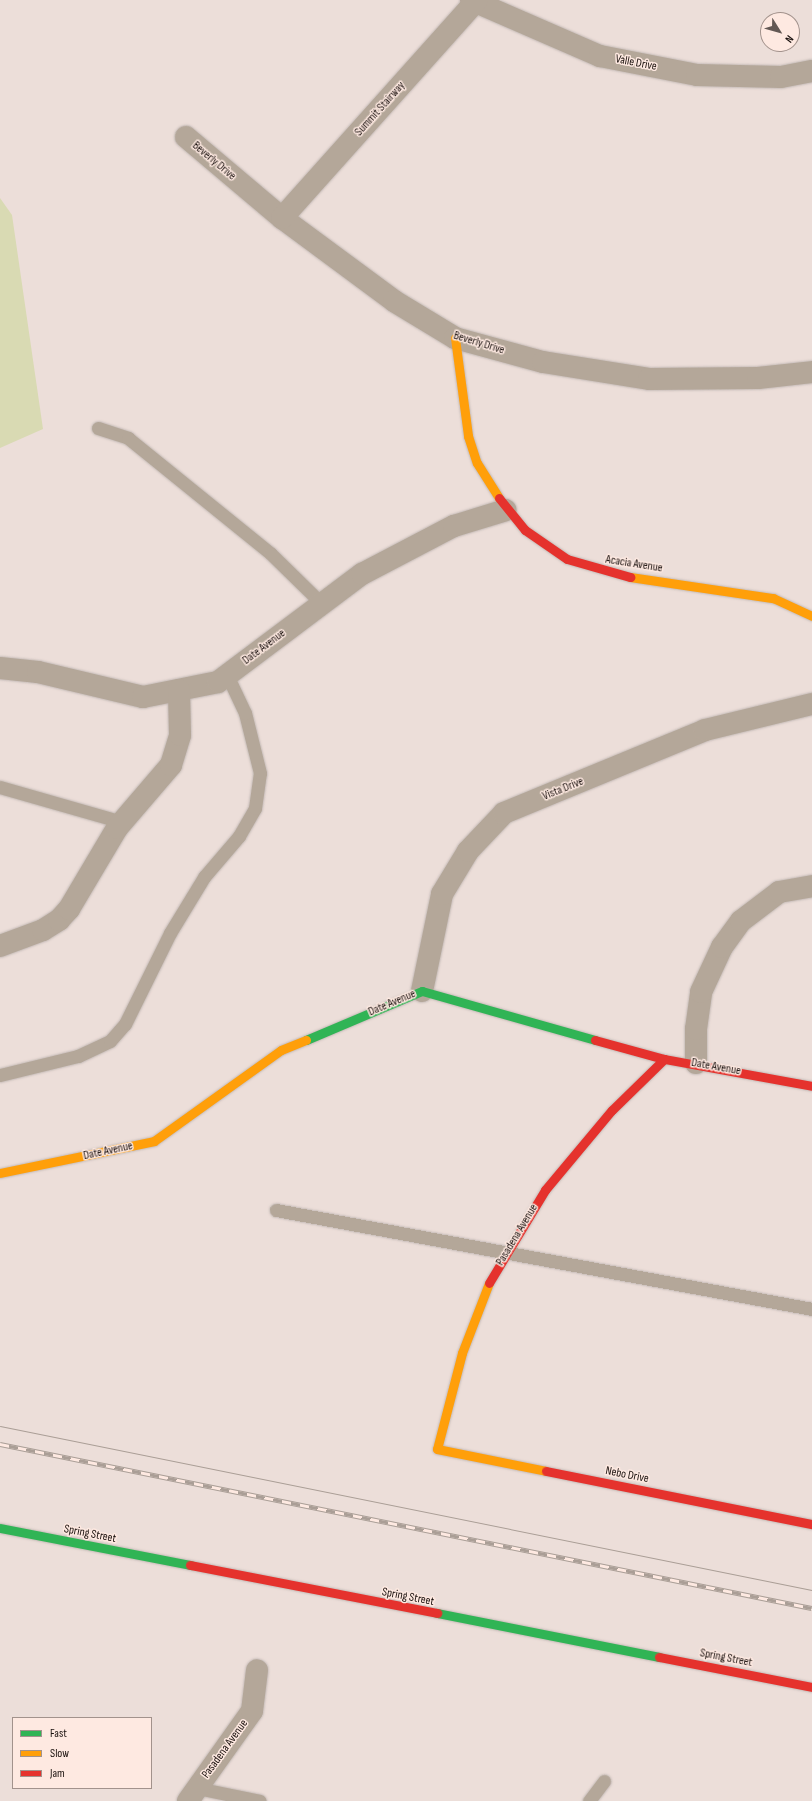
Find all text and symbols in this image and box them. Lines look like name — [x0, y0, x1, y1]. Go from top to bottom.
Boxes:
north arrow — [760, 12, 800, 52]
text: N — [782, 33, 796, 45]
street label: Valle Drive — [614, 52, 658, 74]
street label: Summit Stairway — [352, 79, 408, 139]
street label: Beverly Drive — [189, 139, 239, 183]
street label: Beverly Drive — [452, 328, 506, 358]
street label: Acacia Avenue — [604, 552, 664, 576]
street label: Date Avenue — [240, 626, 288, 668]
street label: Vista Drive — [540, 774, 586, 804]
street label: Date Avenue — [366, 987, 418, 1019]
street label: Date Avenue — [690, 1056, 742, 1078]
street label: Date Avenue — [82, 1139, 134, 1163]
street label: Pasadena Avenue — [493, 1202, 541, 1268]
street label: Nebo Drive — [604, 1464, 650, 1486]
street label: Spring Street — [63, 1522, 117, 1546]
street label: Spring Street — [381, 1585, 435, 1609]
street label: Spring Street — [699, 1646, 753, 1670]
legend — [12, 1717, 152, 1789]
street label: Pasadena Avenue — [199, 1717, 251, 1781]
text: Fast — [50, 1726, 67, 1741]
text: Slow — [50, 1746, 69, 1761]
text: Jam — [50, 1766, 65, 1781]

